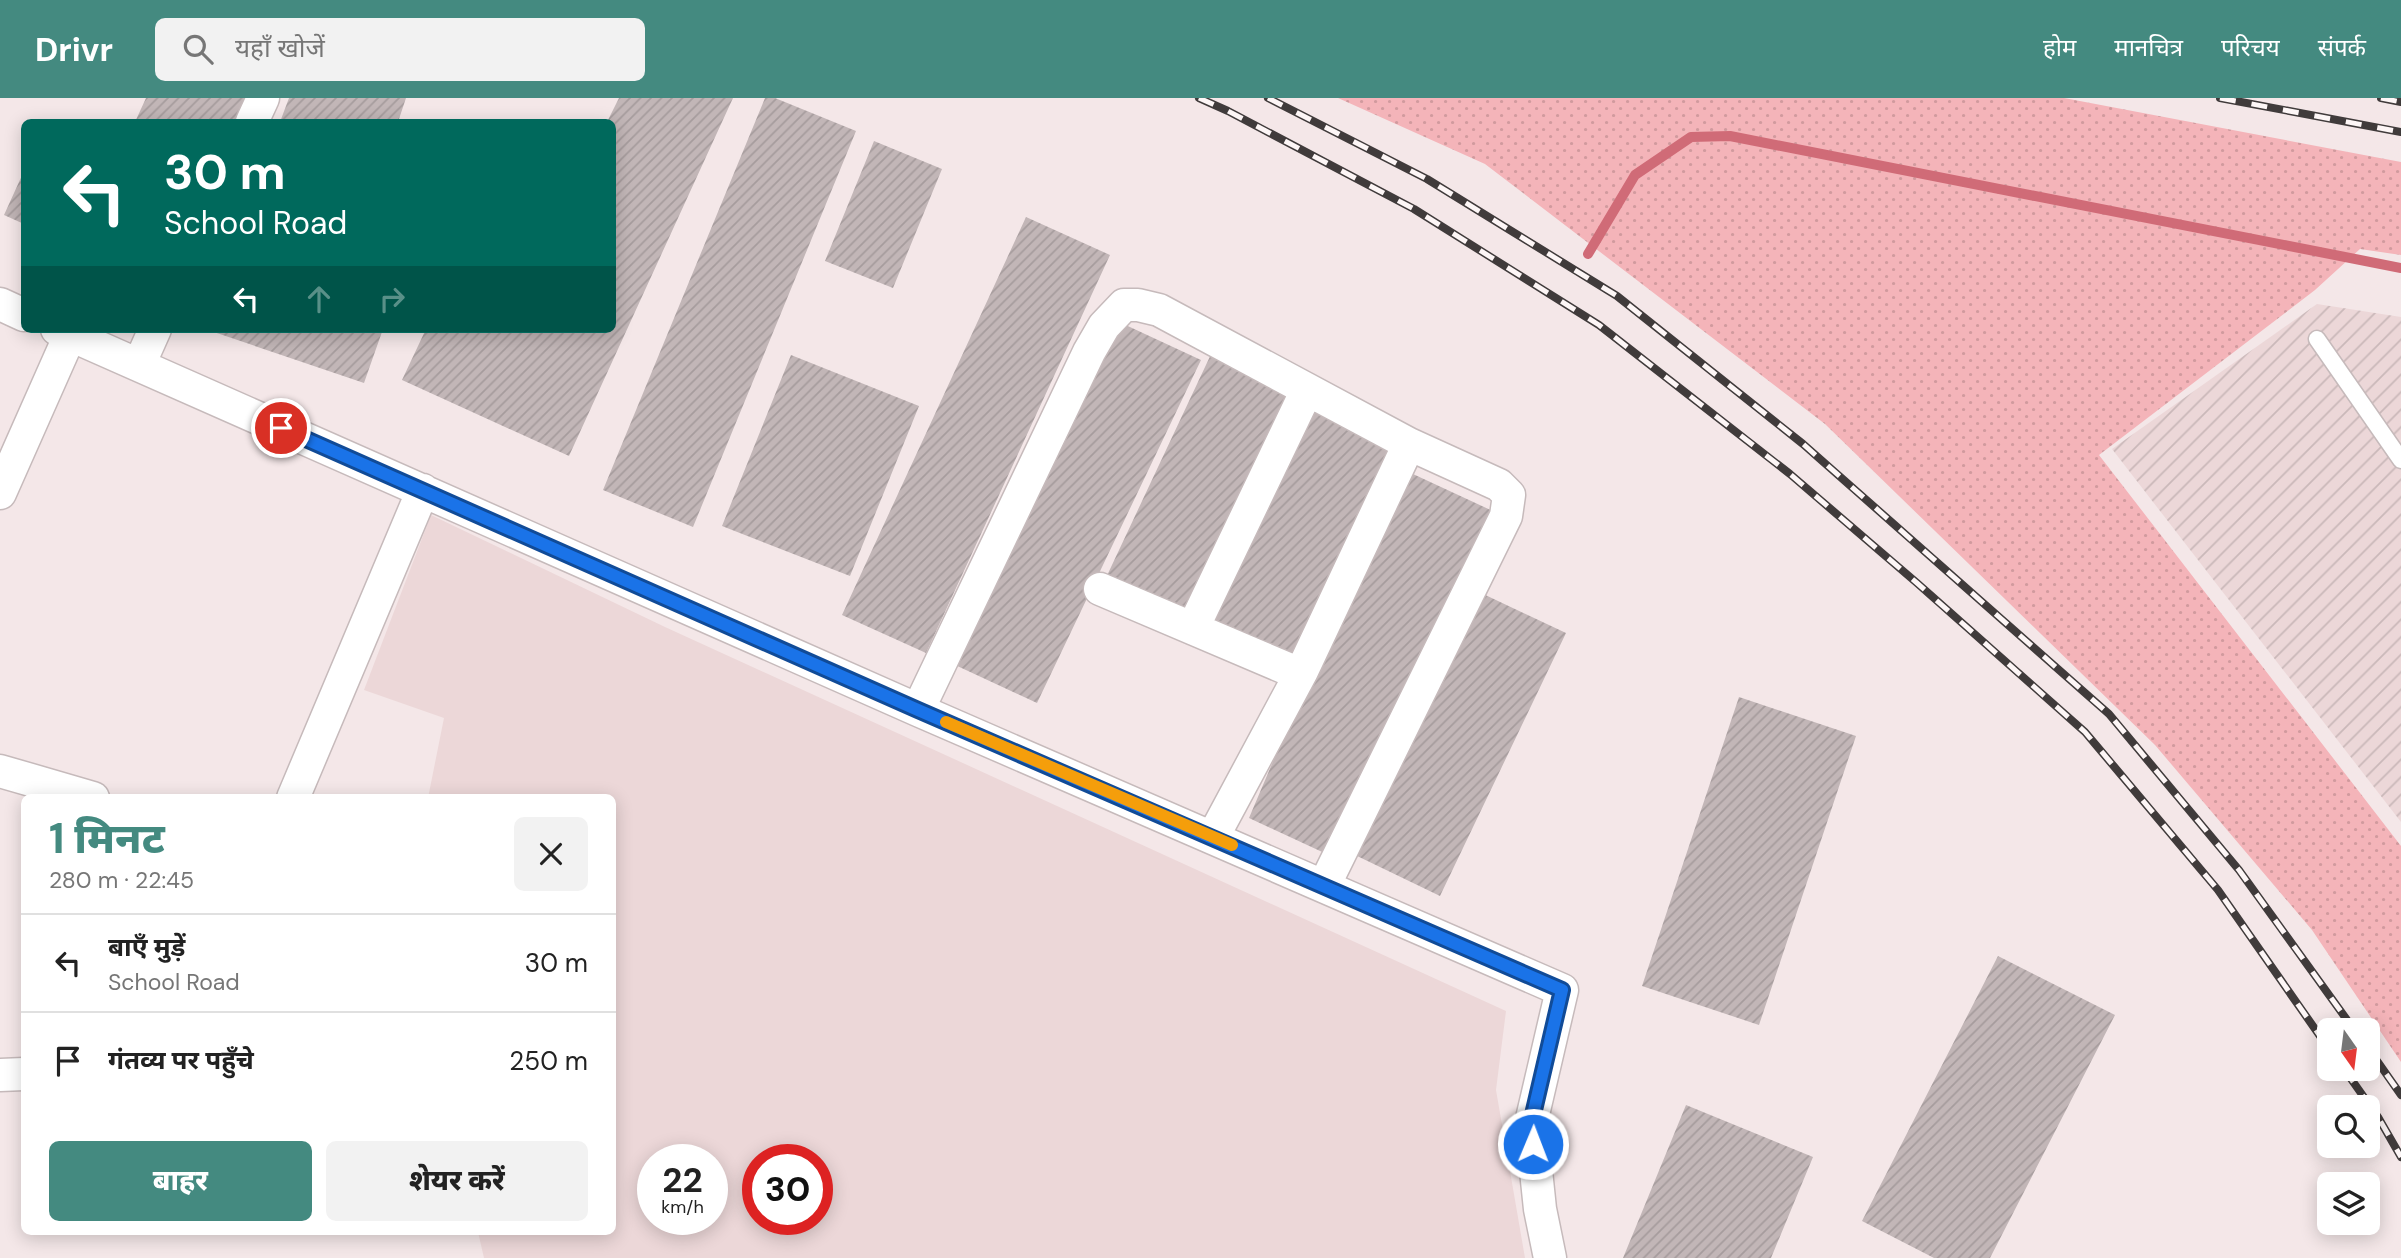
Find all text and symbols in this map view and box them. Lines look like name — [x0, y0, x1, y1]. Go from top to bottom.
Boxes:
search box — [155, 18, 645, 81]
text: Drivr — [35, 28, 113, 71]
icon: search — [179, 30, 217, 68]
text: यहाँ खोजें — [235, 31, 325, 65]
text: होम — [2043, 32, 2076, 63]
text: मानचित्र — [2114, 32, 2183, 63]
text: परिचय — [2221, 32, 2280, 63]
text: संपर्क — [2318, 32, 2366, 63]
text: 30 m — [164, 140, 286, 204]
icon: left — [49, 147, 140, 238]
text: School Road — [164, 202, 347, 244]
icon: left — [227, 280, 265, 318]
icon: ahead — [300, 280, 338, 318]
icon: right — [373, 280, 411, 318]
pin — [251, 398, 311, 458]
icon: arrive — [262, 409, 300, 447]
text: 1 मिनट — [49, 811, 165, 866]
button: close — [514, 817, 588, 891]
text: 280 m · 22:45 — [49, 865, 194, 895]
text: बाएँ मुड़ें — [108, 930, 185, 964]
icon: left — [49, 944, 87, 982]
text: 30 m — [525, 946, 588, 980]
text: School Road — [108, 967, 240, 997]
north arrow — [2317, 1018, 2380, 1082]
map controls — [2317, 1018, 2380, 1235]
icon: arrive — [49, 1042, 87, 1080]
text: गंतव्य पर पहुँचे — [108, 1043, 254, 1077]
text: 250 m — [509, 1044, 588, 1078]
button: search — [2317, 1095, 2380, 1158]
position arrow — [1496, 1107, 1570, 1181]
button: बाहर — [49, 1141, 312, 1221]
button: शेयर करें — [326, 1141, 588, 1221]
speed limit sign: 30 — [742, 1144, 833, 1235]
text: 22 — [662, 1157, 703, 1203]
button: layers — [2317, 1172, 2380, 1235]
text: km/h — [661, 1195, 704, 1219]

